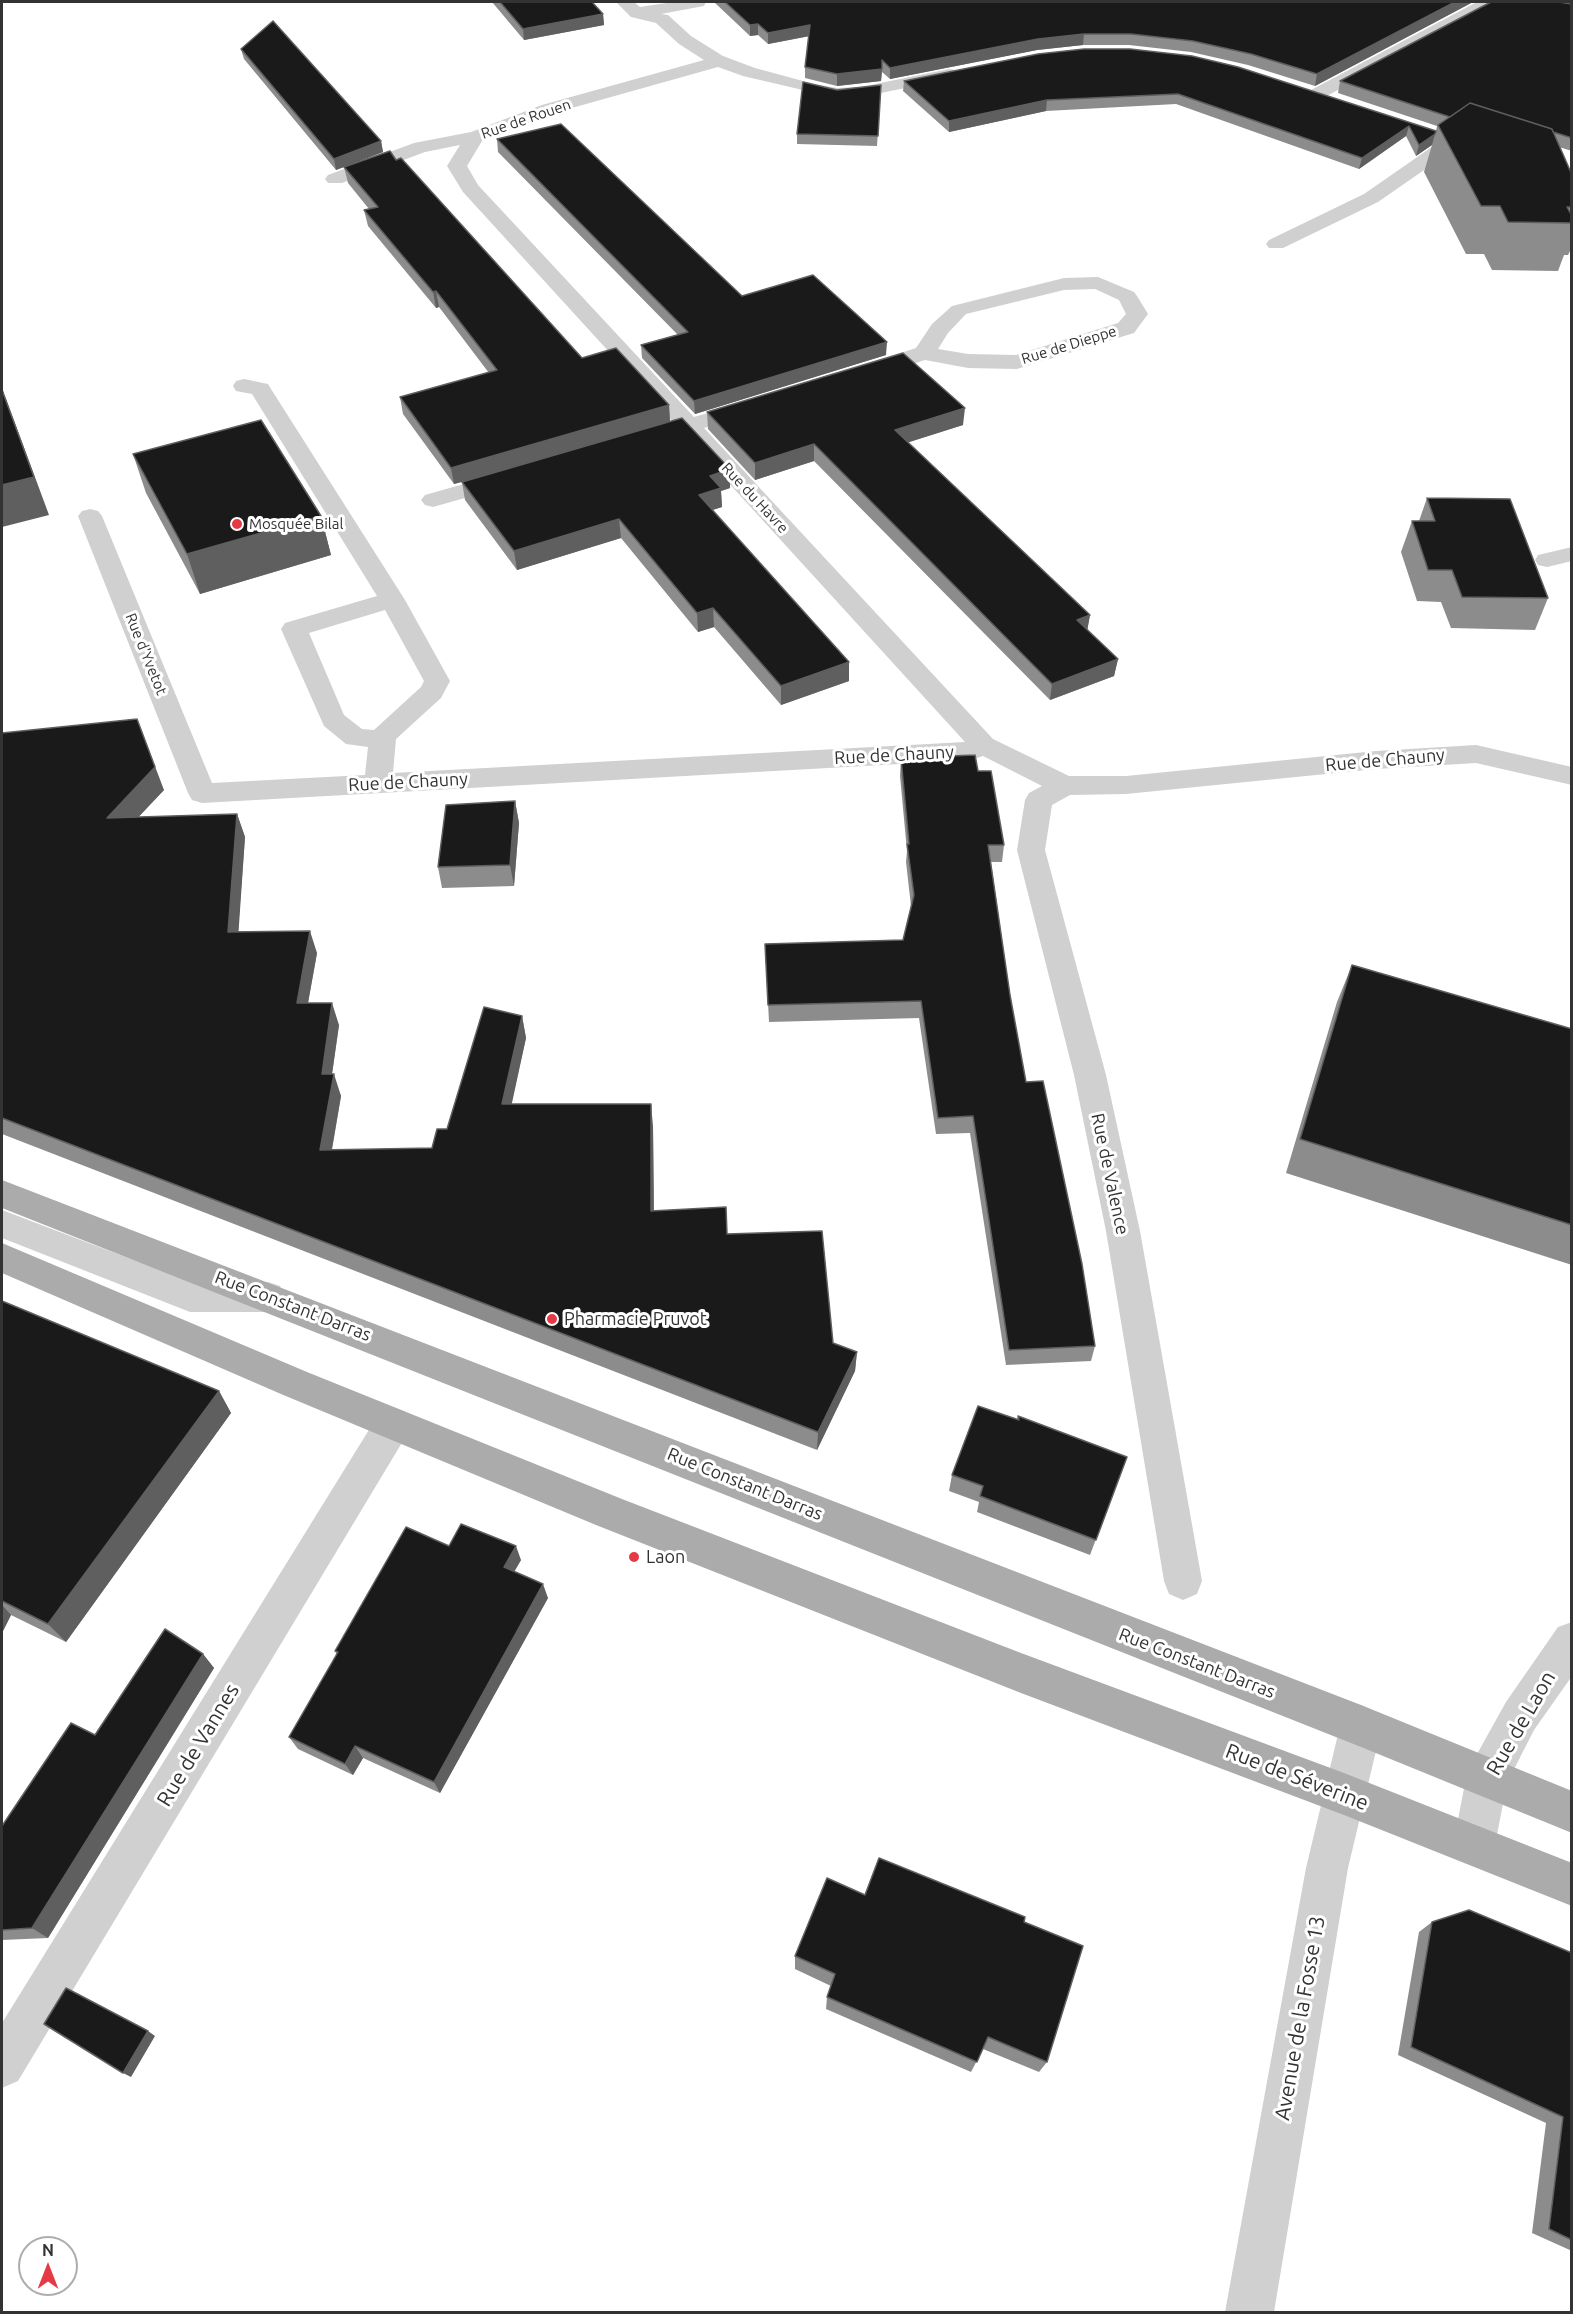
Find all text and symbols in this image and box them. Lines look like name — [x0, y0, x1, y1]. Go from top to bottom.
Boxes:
street label: Rue de Rouen — [479, 95, 573, 143]
street label: Rue de Dieppe — [1019, 322, 1119, 368]
street label: Rue du Havre — [718, 459, 792, 537]
place label: Mosquée Bilal — [249, 515, 343, 533]
marker: Mosquée Bilal — [230, 517, 244, 531]
street label: Rue d'Yvetot — [121, 610, 171, 698]
street label: Rue de Chauny — [834, 741, 954, 769]
street label: Rue de Chauny — [1324, 744, 1446, 776]
street label: Rue de Chauny — [348, 768, 468, 796]
street label: Rue de Valence — [1087, 1111, 1133, 1237]
street label: Rue Constant Darras — [212, 1266, 374, 1346]
place label: Pharmacie Pruvot — [564, 1308, 707, 1330]
marker: Pharmacie Pruvot — [545, 1312, 559, 1326]
street label: Rue Constant Darras — [664, 1443, 826, 1525]
place label: Laon — [646, 1546, 685, 1568]
marker: Laon — [627, 1550, 641, 1564]
street label: Rue Constant Darras — [1116, 1623, 1278, 1703]
street label: Rue de Laon — [1481, 1666, 1561, 1780]
street label: Rue de Vannes — [152, 1679, 244, 1811]
street label: Rue de Séverine — [1222, 1738, 1372, 1816]
street label: Avenue de la Fosse 13 — [1270, 1914, 1330, 2122]
north arrow — [18, 2236, 78, 2296]
text: N — [42, 2241, 54, 2259]

